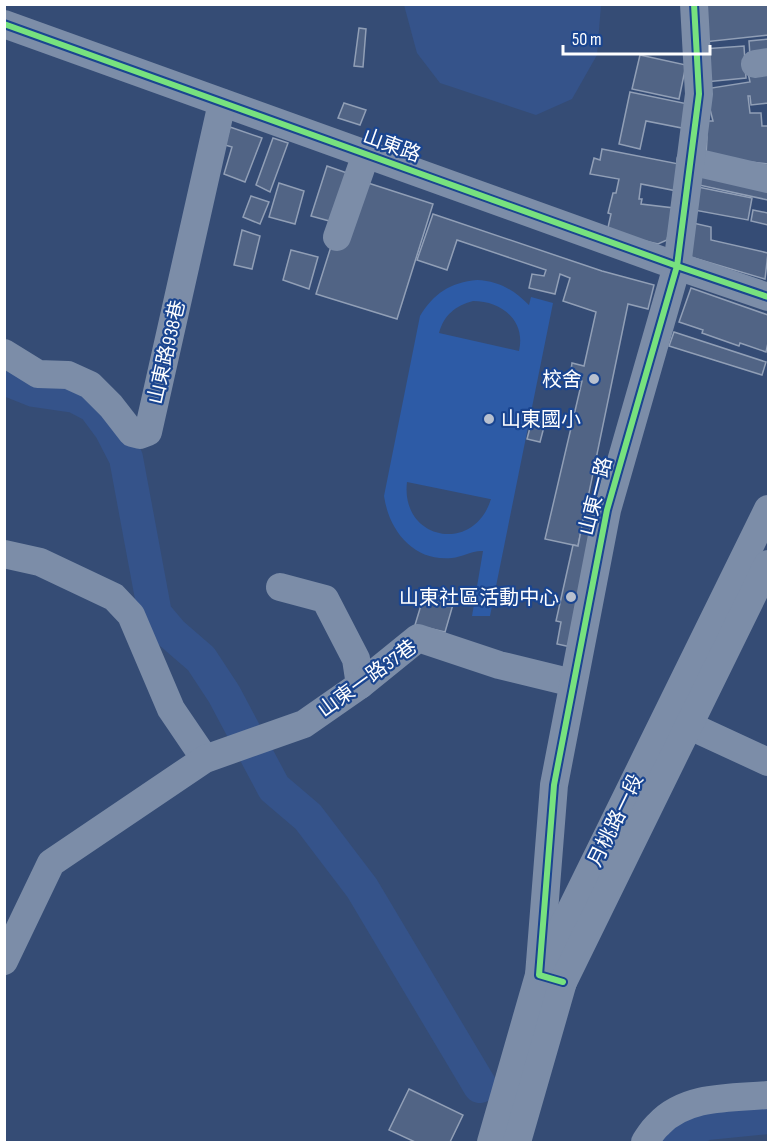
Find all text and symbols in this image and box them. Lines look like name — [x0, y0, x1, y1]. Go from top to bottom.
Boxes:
scale bar — [563, 18, 710, 56]
text: 50 m — [572, 29, 602, 50]
street label: 山東路 — [359, 124, 424, 167]
street label: 山東路938巷 — [143, 298, 191, 407]
place label: 校舍 — [542, 368, 582, 392]
marker: 校舍 — [587, 372, 601, 386]
place label: 山東國小 — [501, 408, 581, 432]
marker: 山東國小 — [482, 412, 496, 426]
street label: 山東一路 — [575, 455, 617, 538]
place label: 山東社區活動中心 — [399, 586, 559, 610]
marker: 山東社區活動中心 — [564, 590, 578, 604]
street label: 山東一路37巷 — [313, 635, 422, 723]
street label: 月桃路一段 — [583, 770, 649, 871]

